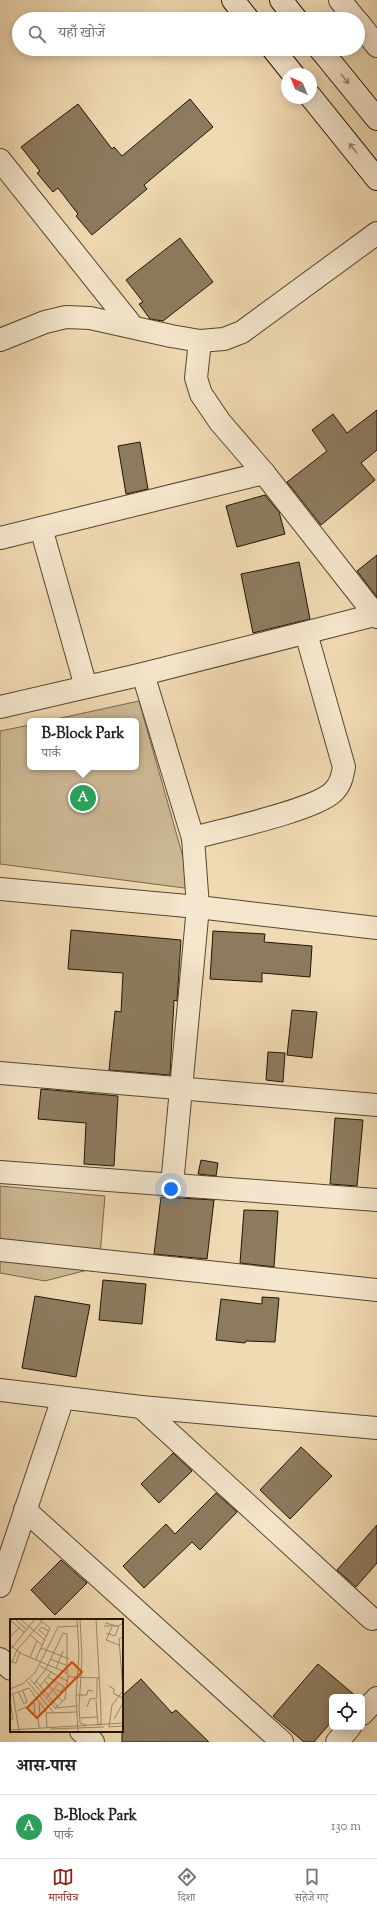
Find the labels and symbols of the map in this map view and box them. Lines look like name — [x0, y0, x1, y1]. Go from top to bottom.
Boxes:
north arrow — [281, 68, 317, 104]
one-way arrow — [340, 74, 349, 85]
one-way arrow — [348, 143, 357, 154]
pin: A — [70, 783, 96, 813]
your location — [161, 1179, 181, 1199]
inset map — [10, 1619, 123, 1732]

